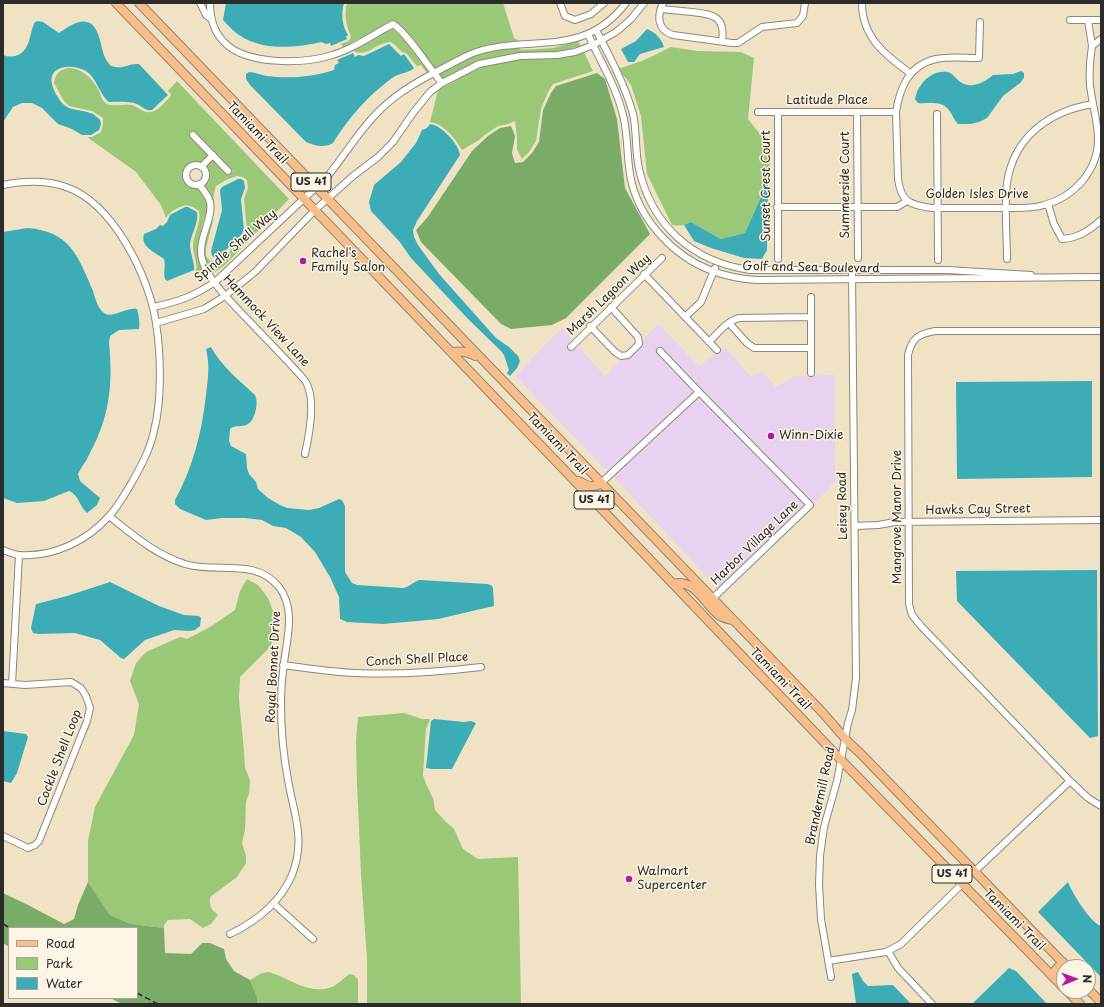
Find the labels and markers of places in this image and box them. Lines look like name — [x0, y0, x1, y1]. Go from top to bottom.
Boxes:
place label: Rachel's Family Salon — [311, 247, 385, 275]
marker: Rachel's Family Salon — [298, 256, 308, 266]
place label: Winn-Dixie — [779, 429, 843, 443]
marker: Winn-Dixie — [766, 431, 776, 441]
place label: Walmart Supercenter — [637, 865, 707, 893]
marker: Walmart Supercenter — [624, 874, 634, 884]

